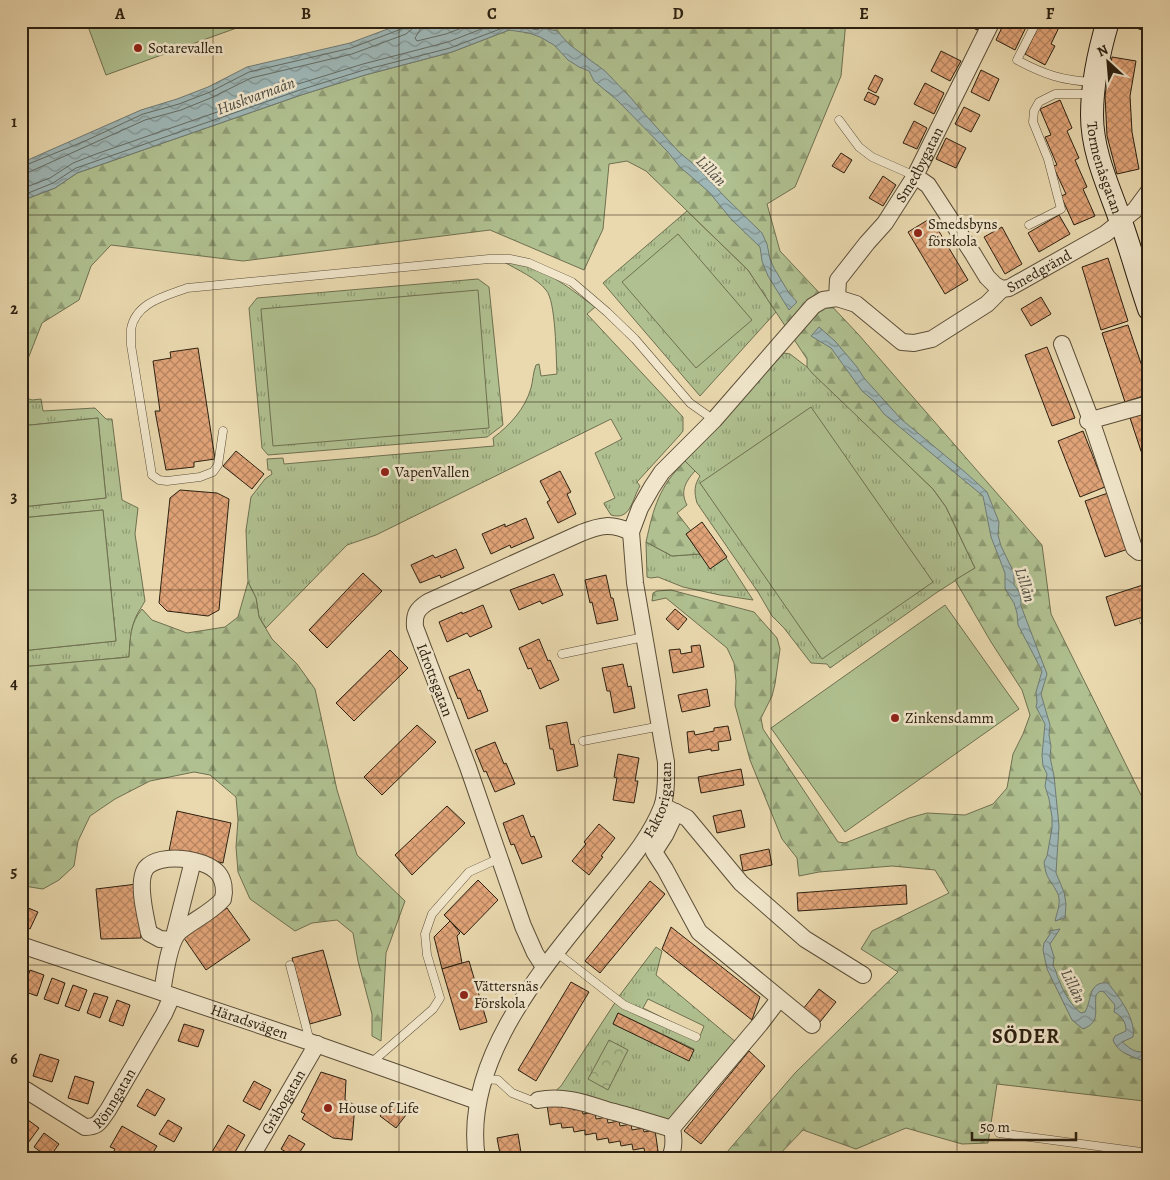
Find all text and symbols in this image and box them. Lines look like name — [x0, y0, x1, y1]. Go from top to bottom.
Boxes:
text: A — [114, 3, 126, 25]
text: B — [301, 3, 311, 25]
text: C — [487, 3, 497, 25]
text: D — [672, 3, 684, 25]
text: E — [859, 3, 869, 25]
text: F — [1046, 3, 1055, 25]
place label: Sotarevallen — [148, 38, 223, 58]
north arrow — [1082, 38, 1132, 88]
text: N — [1094, 40, 1111, 62]
marker: Sotarevallen — [132, 42, 144, 54]
water label: Huskvarnaån — [214, 72, 298, 120]
text: 1 — [11, 111, 17, 133]
street label: Tormenåsgatan — [1082, 121, 1127, 217]
street label: Smedbygatan — [891, 123, 948, 206]
water label: Lillån — [691, 151, 731, 191]
place label: Smedsbyns förskola — [928, 214, 997, 251]
marker: Smedsbyns förskola — [912, 227, 924, 239]
street label: Smedgränd — [1003, 244, 1076, 297]
text: 2 — [10, 298, 18, 320]
place label: VapenVallen — [394, 462, 469, 482]
marker: VapenVallen — [379, 466, 391, 478]
text: 3 — [11, 486, 18, 508]
water label: Lillån — [1009, 565, 1041, 605]
street label: Idrottsgatan — [412, 641, 458, 719]
text: 4 — [10, 673, 18, 695]
place label: Zinkensdamm — [905, 708, 995, 728]
marker: Zinkensdamm — [889, 712, 901, 724]
street label: Faktorigatan — [638, 762, 676, 842]
text: 5 — [11, 861, 18, 883]
water label: Lillån — [1055, 965, 1091, 1007]
place label: Vättersnäs Förskola — [473, 976, 539, 1013]
marker: Vättersnäs Förskola — [458, 989, 470, 1001]
street label: Häradsvägen — [208, 999, 291, 1044]
district label: SÖDER — [992, 1023, 1060, 1050]
text: 6 — [10, 1048, 18, 1070]
street label: Rönngatan — [88, 1065, 140, 1133]
street label: Gråbogatan — [256, 1066, 310, 1138]
place label: House of Life — [338, 1098, 419, 1118]
marker: House of Life — [322, 1102, 334, 1114]
scale bar — [972, 1110, 1076, 1142]
text: 50 m — [980, 1117, 1010, 1137]

